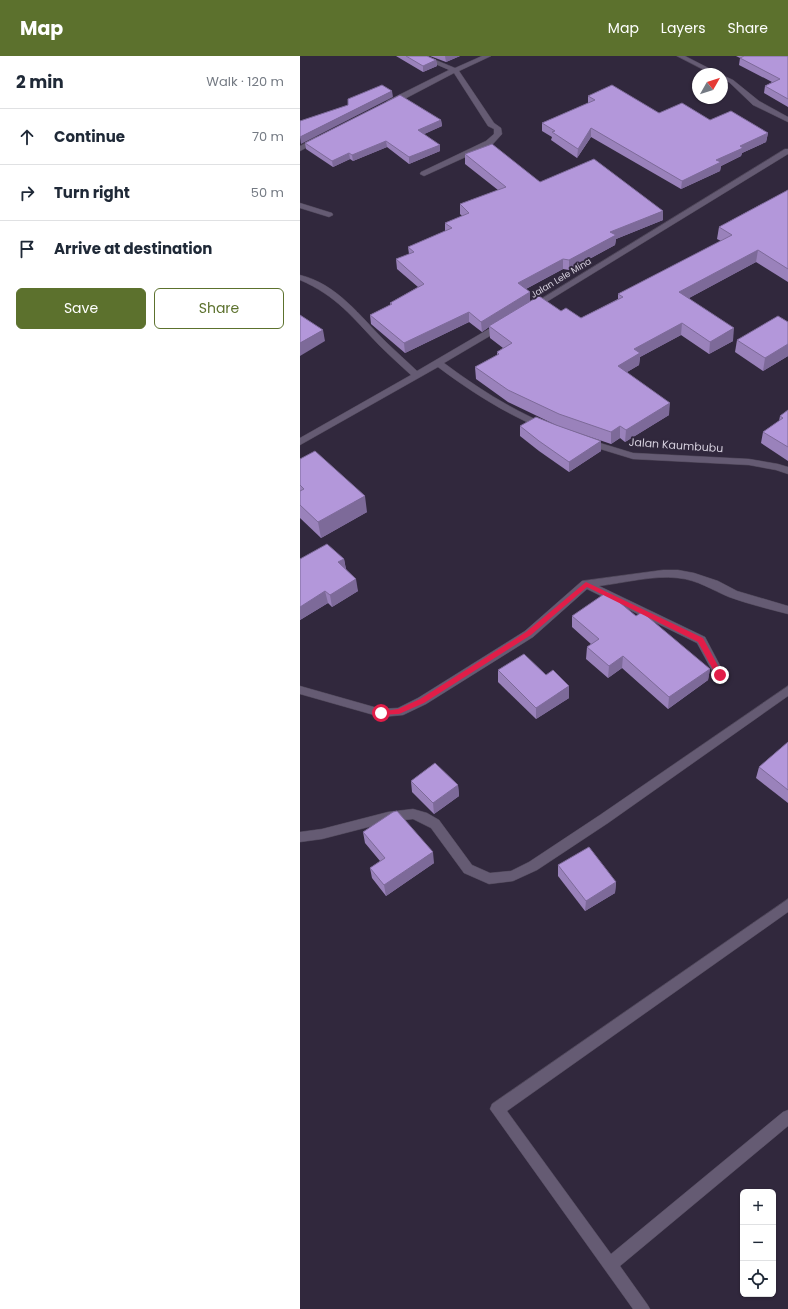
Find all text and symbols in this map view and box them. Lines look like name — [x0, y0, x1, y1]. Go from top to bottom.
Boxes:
text: Map — [20, 15, 63, 42]
text: Map — [608, 18, 639, 38]
text: Layers — [661, 18, 705, 38]
text: Share — [727, 18, 768, 38]
north arrow — [692, 68, 728, 104]
text: 2 min — [16, 70, 64, 94]
text: Walk · 120 m — [206, 72, 284, 91]
icon: ahead — [16, 126, 38, 148]
text: Continue — [54, 126, 125, 147]
text: 70 m — [252, 127, 284, 146]
icon: right — [16, 182, 38, 204]
text: Turn right — [54, 182, 130, 203]
text: 50 m — [251, 183, 284, 202]
icon: arrive — [16, 238, 38, 260]
text: Arrive at destination — [54, 238, 212, 259]
street label: Jalan Lele Mina — [528, 255, 594, 301]
button: Save — [16, 288, 146, 329]
button: Share — [154, 288, 284, 329]
street label: Jalan Kaumbubu — [628, 434, 724, 456]
route end — [711, 666, 729, 684]
route start — [372, 704, 390, 722]
map controls — [740, 1189, 776, 1297]
button: + — [740, 1189, 776, 1225]
button: − — [740, 1225, 776, 1261]
button: locate — [740, 1261, 776, 1297]

